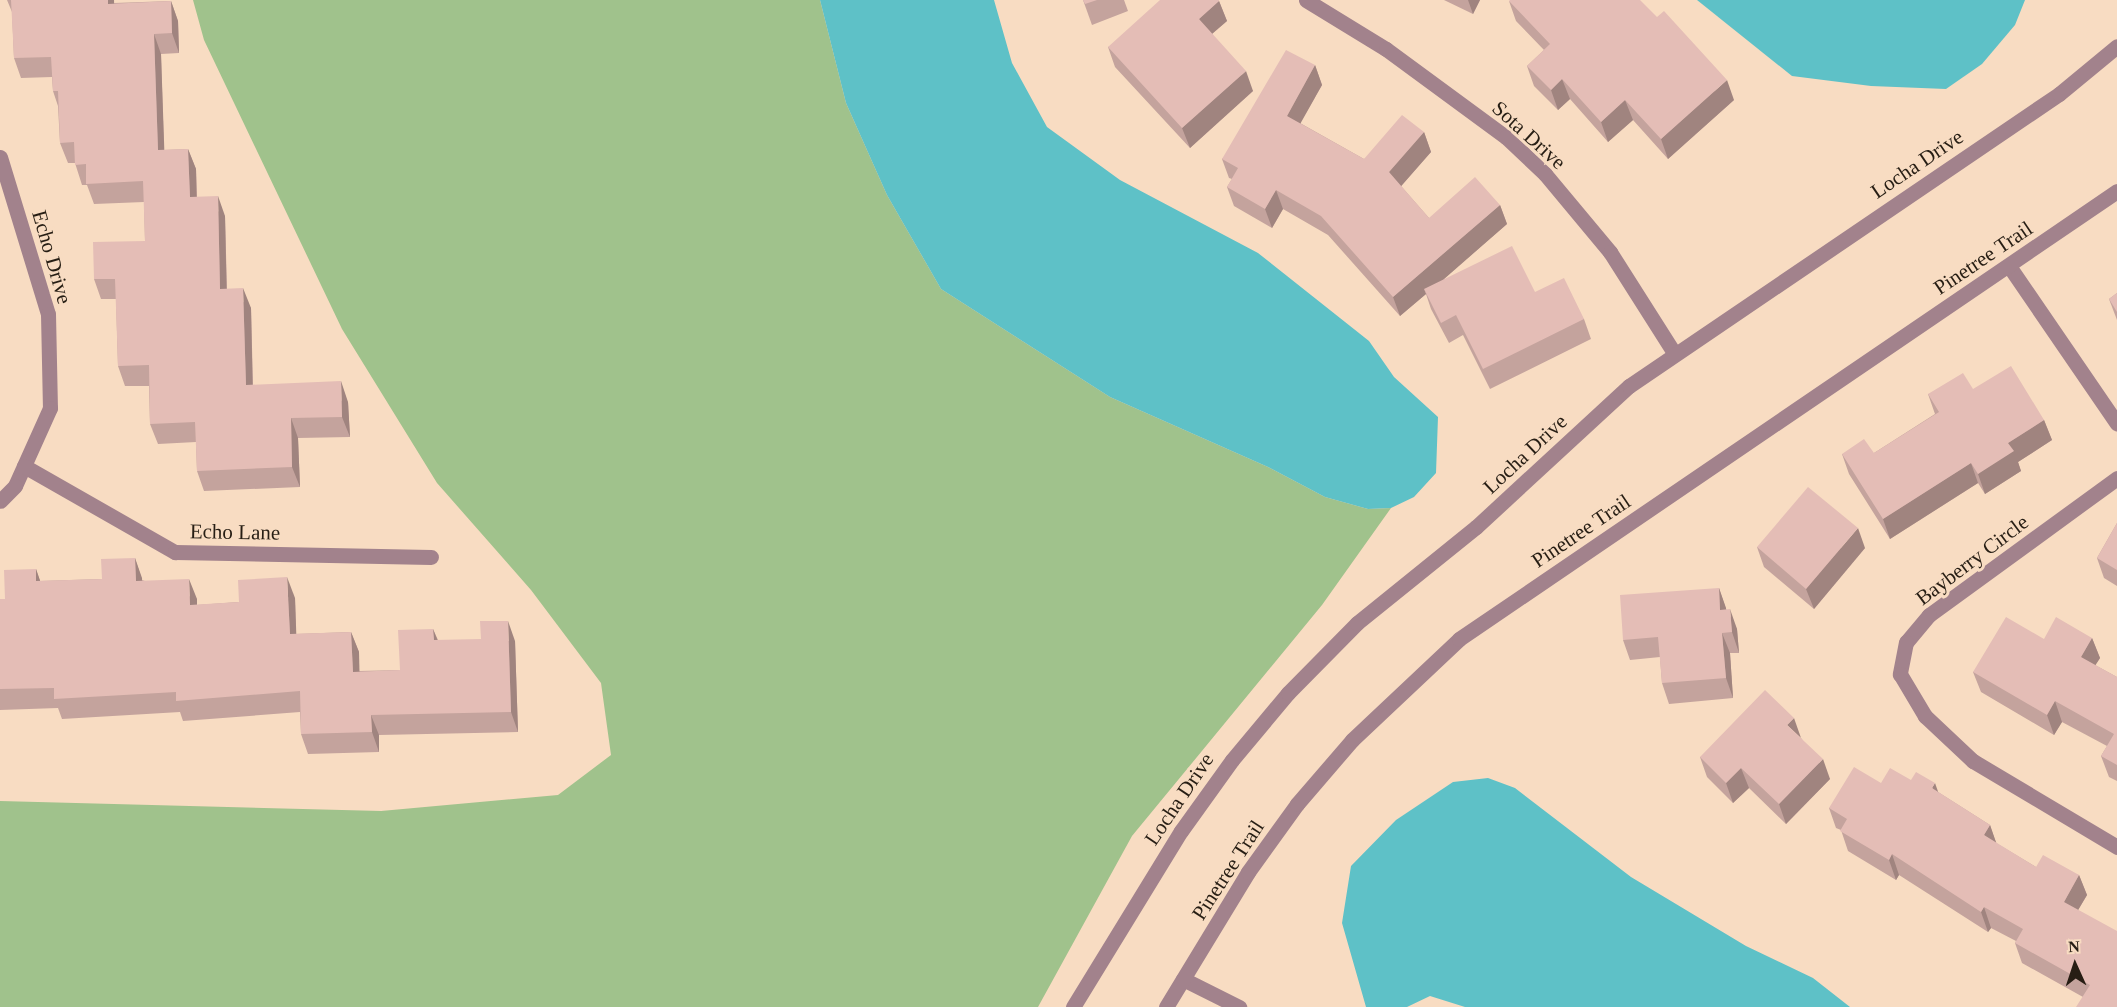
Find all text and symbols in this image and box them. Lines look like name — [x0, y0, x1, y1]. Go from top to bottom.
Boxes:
street label: Sota Drive — [1487, 95, 1571, 175]
street label: Locha Drive — [1866, 124, 1968, 204]
street label: Echo Drive — [27, 207, 77, 307]
street label: Pinetree Trail — [1929, 216, 2037, 300]
street label: Locha Drive — [1478, 409, 1572, 499]
street label: Pinetree Trail — [1527, 489, 1635, 573]
street label: Bayberry Circle — [1911, 509, 2033, 611]
street label: Echo Lane — [190, 519, 280, 545]
street label: Locha Drive — [1139, 748, 1219, 850]
street label: Pinetree Trail — [1186, 815, 1270, 925]
north arrow — [2045, 935, 2105, 995]
text: N — [2068, 938, 2080, 955]

